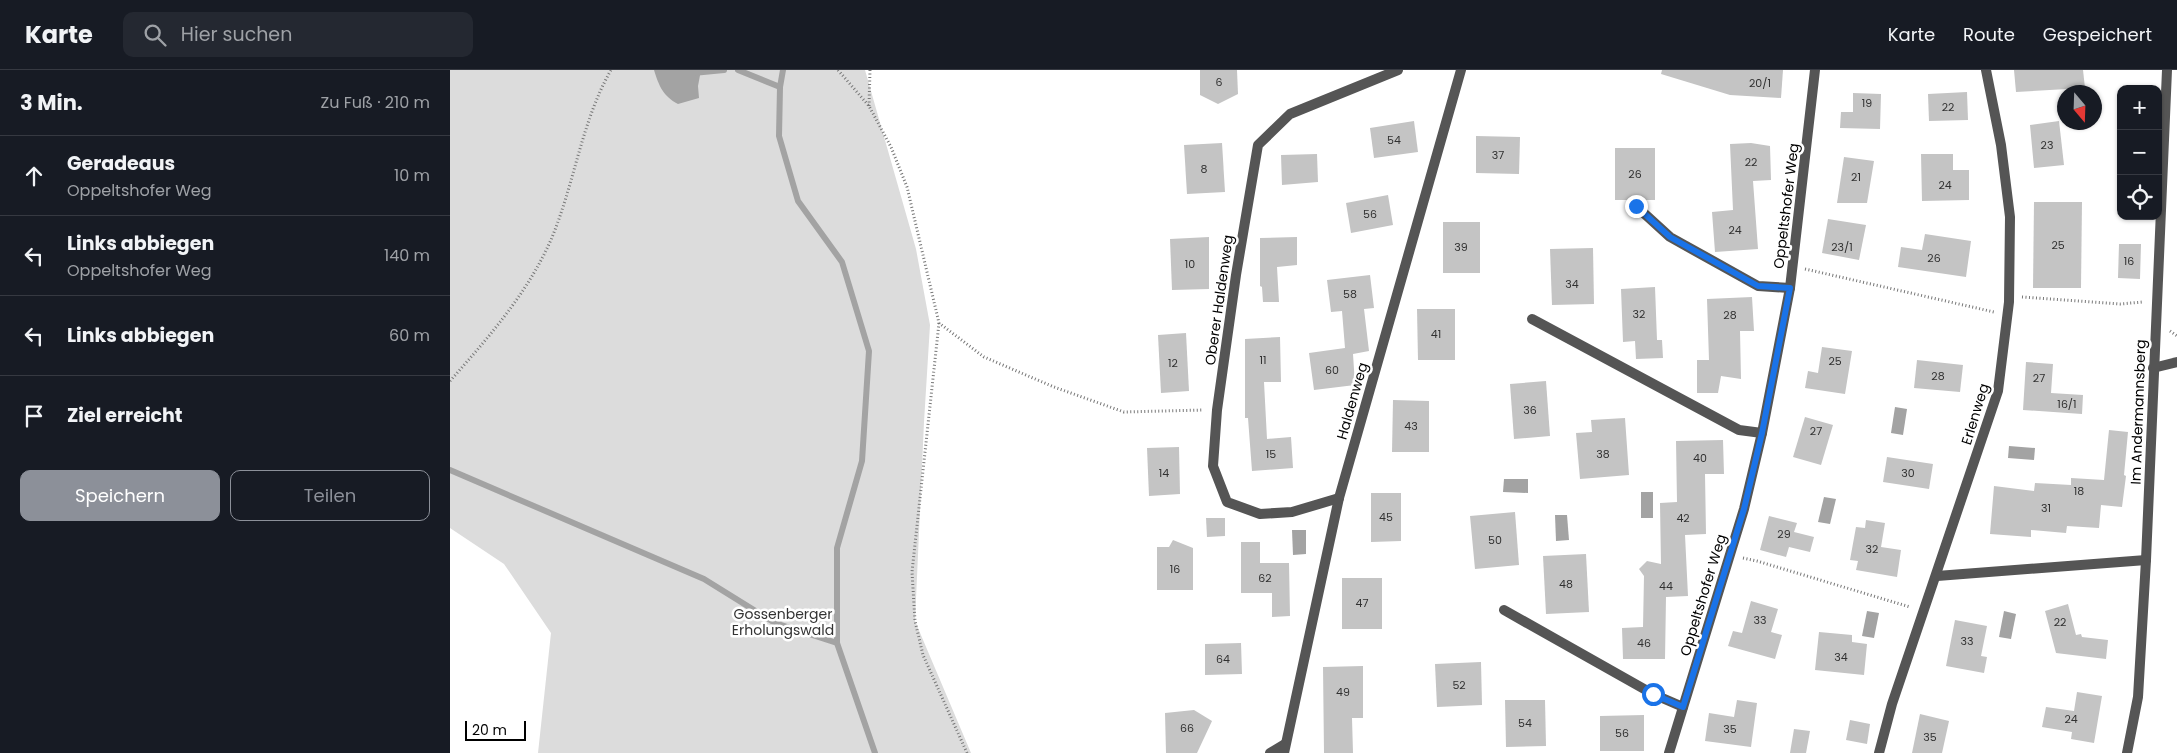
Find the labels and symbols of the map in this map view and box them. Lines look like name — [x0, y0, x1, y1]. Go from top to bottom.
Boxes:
house number: 6 — [1216, 74, 1223, 90]
house number: 20/1 — [1749, 75, 1771, 91]
north arrow — [2057, 85, 2102, 130]
house number: 19 — [1862, 95, 1872, 111]
house number: 22 — [1942, 99, 1954, 115]
house number: 54 — [1387, 132, 1401, 148]
house number: 23 — [2041, 137, 2053, 153]
street label: Oppeltshofer Weg — [1768, 142, 1804, 270]
house number: 37 — [1492, 147, 1504, 163]
house number: 22 — [1745, 154, 1757, 170]
house number: 8 — [1201, 161, 1208, 177]
house number: 26 — [1628, 166, 1642, 182]
house number: 21 — [1851, 169, 1861, 185]
house number: 24 — [1938, 177, 1952, 193]
route end — [1625, 195, 1648, 218]
house number: 56 — [1363, 206, 1377, 222]
house number: 24 — [1728, 222, 1742, 238]
street label: Oberer Haldenweg — [1200, 234, 1238, 366]
house number: 25 — [2051, 237, 2065, 253]
house number: 39 — [1454, 239, 1468, 255]
house number: 23/1 — [1831, 239, 1853, 255]
house number: 26 — [1927, 250, 1941, 266]
house number: 16 — [2124, 253, 2134, 269]
house number: 10 — [1185, 256, 1195, 272]
house number: 34 — [1565, 276, 1579, 292]
house number: 58 — [1343, 286, 1357, 302]
house number: 32 — [1633, 306, 1645, 322]
house number: 28 — [1723, 307, 1737, 323]
house number: 41 — [1431, 326, 1441, 342]
street label: Im Andermannsberg — [2125, 339, 2151, 485]
house number: 11 — [1259, 352, 1267, 368]
house number: 25 — [1828, 353, 1842, 369]
house number: 12 — [1168, 355, 1178, 371]
street label: Haldenweg — [1331, 360, 1373, 442]
house number: 60 — [1325, 362, 1339, 378]
house number: 28 — [1931, 368, 1945, 384]
house number: 27 — [2033, 370, 2045, 386]
street label: Erlenweg — [1956, 381, 1994, 447]
house number: 16/1 — [2057, 396, 2077, 412]
house number: 36 — [1523, 402, 1537, 418]
house number: 43 — [1404, 418, 1418, 434]
house number: 27 — [1810, 423, 1822, 439]
house number: 15 — [1266, 446, 1276, 462]
house number: 38 — [1596, 446, 1610, 462]
house number: 40 — [1693, 450, 1707, 466]
house number: 14 — [1159, 465, 1169, 481]
house number: 30 — [1901, 465, 1915, 481]
house number: 18 — [2074, 483, 2084, 499]
house number: 31 — [2041, 500, 2051, 516]
house number: 45 — [1379, 509, 1393, 525]
house number: 42 — [1676, 510, 1690, 526]
house number: 29 — [1777, 526, 1791, 542]
house number: 50 — [1488, 532, 1502, 548]
street label: Oppeltshofer Weg — [1675, 532, 1731, 658]
house number: 32 — [1866, 541, 1878, 557]
house number: 16 — [1170, 561, 1180, 577]
house number: 62 — [1258, 570, 1272, 586]
house number: 48 — [1559, 576, 1573, 592]
house number: 44 — [1659, 578, 1673, 594]
house number: 47 — [1356, 595, 1368, 611]
park label: Gossenberger Erholungswald — [732, 604, 834, 640]
house number: 33 — [1754, 612, 1766, 628]
house number: 22 — [2054, 614, 2066, 630]
house number: 33 — [1961, 633, 1973, 649]
house number: 46 — [1637, 635, 1651, 651]
house number: 34 — [1834, 649, 1848, 665]
house number: 64 — [1216, 651, 1230, 667]
house number: 52 — [1452, 677, 1466, 693]
route start — [1642, 683, 1665, 706]
house number: 49 — [1336, 684, 1350, 700]
house number: 24 — [2064, 711, 2078, 727]
house number: 54 — [1518, 715, 1532, 731]
scale bar — [465, 718, 526, 741]
house number: 66 — [1180, 720, 1194, 736]
house number: 35 — [1723, 721, 1737, 737]
house number: 56 — [1615, 725, 1629, 741]
house number: 35 — [1923, 729, 1937, 745]

